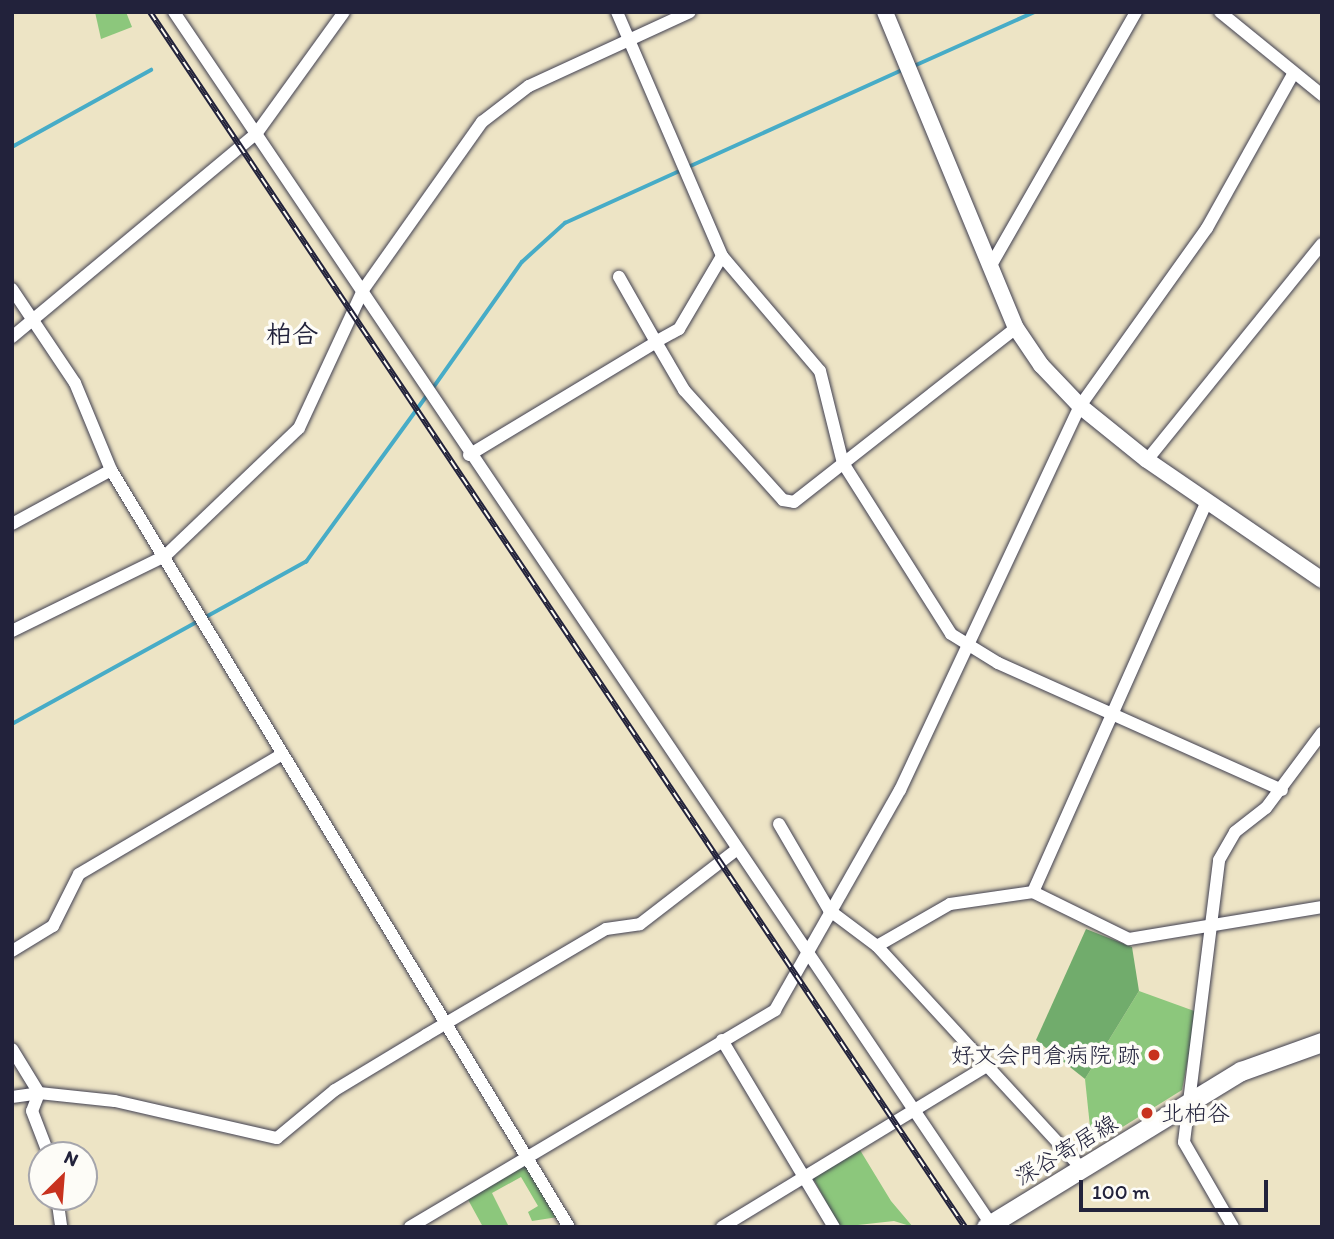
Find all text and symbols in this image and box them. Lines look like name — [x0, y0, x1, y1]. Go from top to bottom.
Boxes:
district label: 柏合 — [266, 319, 318, 351]
place label: 好文会門倉病院 跡 — [951, 1041, 1140, 1069]
marker: 好文会門倉病院 跡 — [1146, 1047, 1162, 1063]
place label: 北柏谷 — [1161, 1099, 1230, 1127]
marker: 北柏谷 — [1139, 1105, 1155, 1121]
street label: 深谷寄居線 — [1010, 1109, 1122, 1191]
north arrow — [28, 1141, 98, 1211]
text: N — [61, 1145, 82, 1171]
scale bar — [1082, 1166, 1271, 1210]
text: 100 m — [1092, 1179, 1150, 1204]

